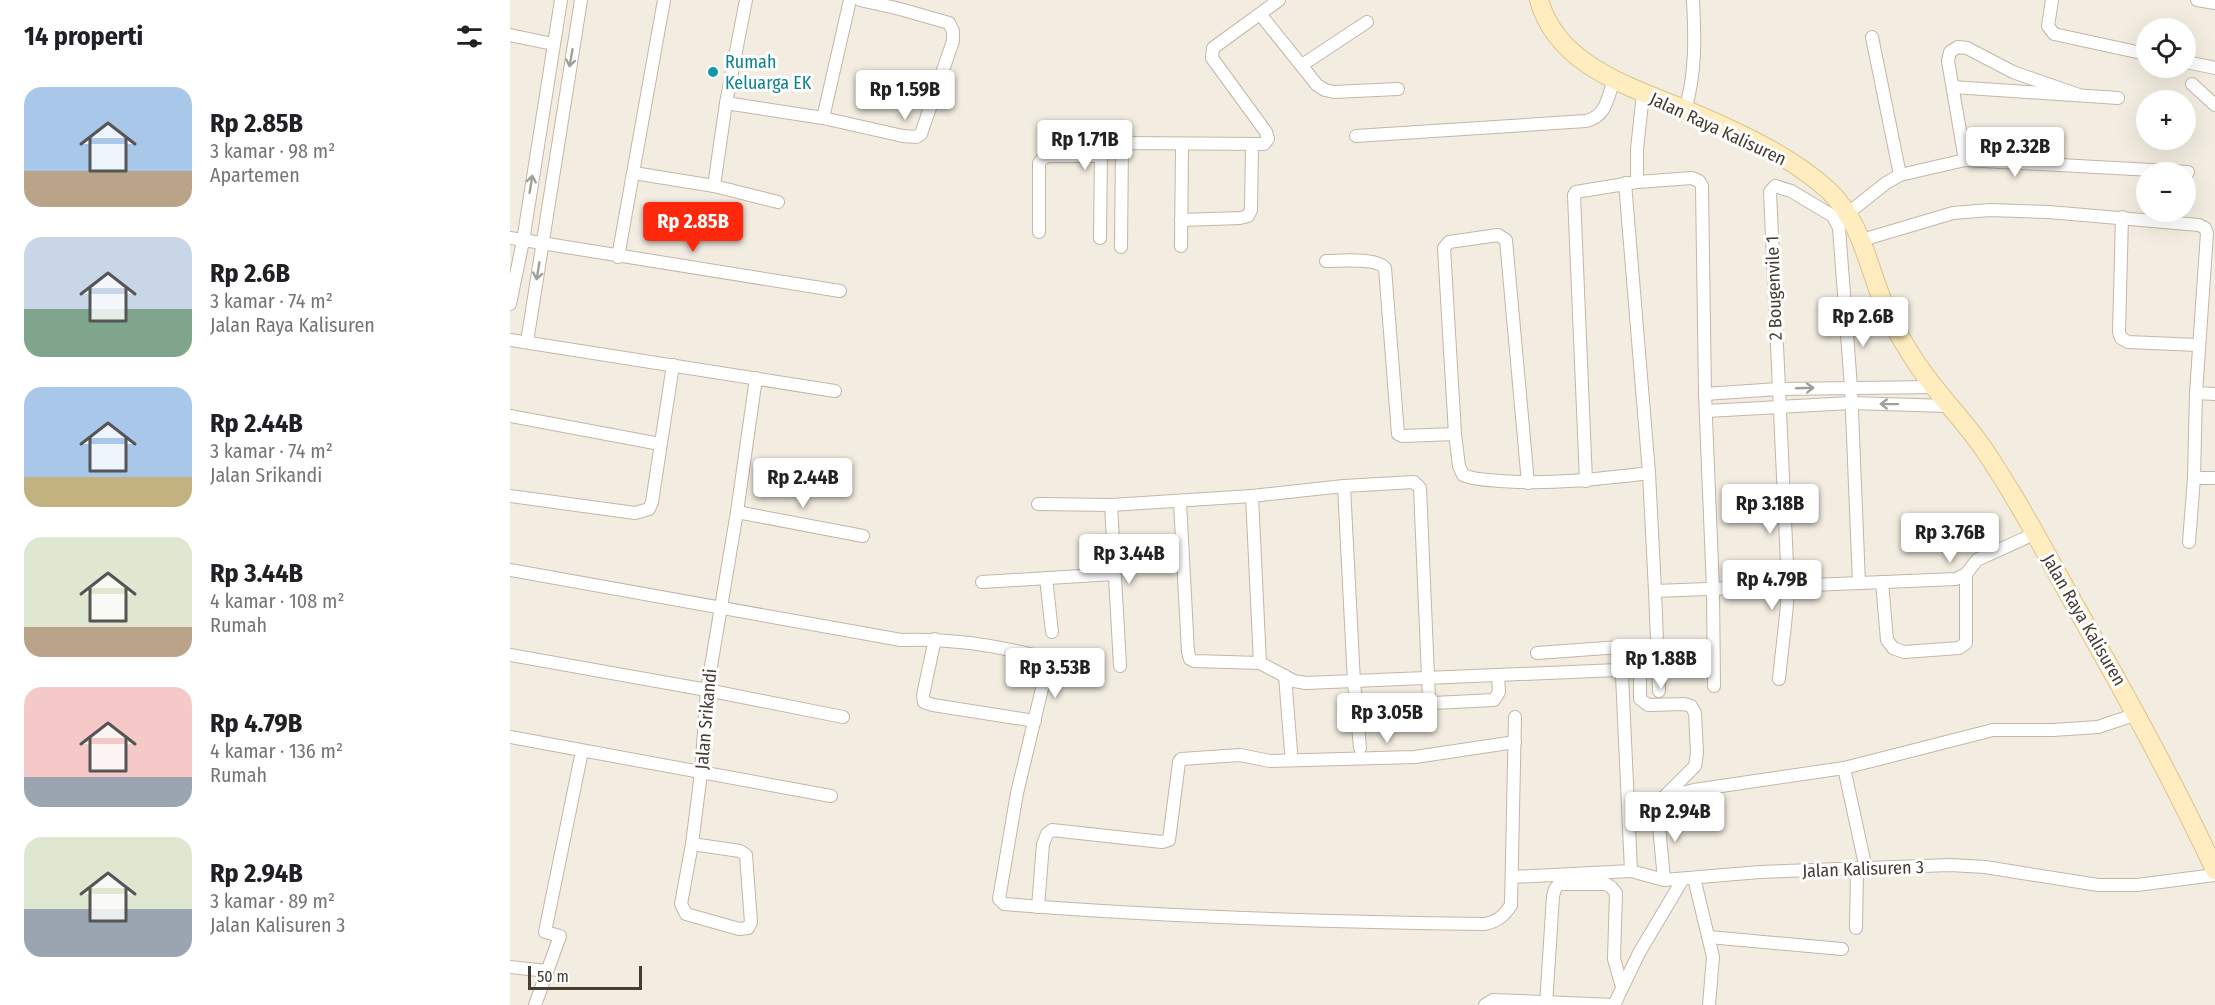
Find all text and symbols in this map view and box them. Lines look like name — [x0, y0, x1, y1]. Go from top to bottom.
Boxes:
map controls — [2136, 18, 2196, 222]
button: locate — [2136, 18, 2196, 78]
icon: filters — [453, 20, 486, 53]
text: 14 properti — [24, 21, 143, 52]
one-way arrow — [565, 47, 576, 67]
place label: Rumah Keluarga EK — [725, 51, 812, 94]
marker: Rumah Keluarga EK — [706, 65, 720, 79]
pin: Rp 1.59B — [843, 70, 967, 121]
text: Rp 1.59B — [870, 77, 940, 101]
street label: Jalan Raya Kalisuren — [1646, 88, 1790, 170]
button: + — [2136, 90, 2196, 150]
text: Rp 2.85B — [210, 108, 303, 139]
icon: home — [72, 111, 144, 183]
pin: Rp 1.71B — [1023, 120, 1147, 171]
text: Rp 1.71B — [1051, 127, 1119, 151]
pin: Rp 2.32B — [1953, 127, 2077, 178]
text: Rp 2.32B — [1980, 134, 2050, 158]
text: 3 kamar · 98 m² — [210, 139, 335, 163]
button: − — [2136, 162, 2196, 222]
text: Apartemen — [210, 163, 300, 187]
one-way arrow — [526, 175, 537, 195]
pin: Rp 2.85B — [631, 202, 755, 253]
text: Rp 2.85B — [657, 209, 729, 233]
street label: 2 Bougenvile 1 — [1761, 235, 1787, 341]
text: Rp 2.6B — [210, 258, 290, 289]
icon: home — [72, 261, 144, 333]
one-way arrow — [532, 261, 543, 280]
text: 3 kamar · 74 m² — [210, 289, 333, 313]
pin: Rp 2.6B — [1808, 297, 1918, 348]
text: Rp 2.6B — [1832, 304, 1894, 328]
text: Jalan Raya Kalisuren — [210, 313, 375, 337]
one-way arrow — [1795, 382, 1815, 394]
one-way arrow — [1879, 399, 1899, 410]
text: Rp 2.44B — [210, 408, 303, 439]
icon: home — [72, 411, 144, 483]
text: 3 kamar · 74 m² — [210, 439, 333, 463]
pin: Rp 2.44B — [741, 458, 865, 509]
text: Jalan Srikandi — [210, 463, 322, 487]
text: Rp 2.44B — [767, 465, 839, 489]
pin: Rp 3.18B — [1708, 484, 1832, 535]
text: Rp 3.18B — [1736, 491, 1804, 515]
pin: Rp 3.76B — [1888, 513, 2012, 564]
text: Rp 3.76B — [1915, 520, 1985, 544]
pin: Rp 3.44B — [1067, 534, 1191, 585]
text: Rp 3.44B — [1093, 541, 1165, 565]
street label: Jalan Raya Kalisuren — [2037, 550, 2131, 690]
text: Rp 3.44B — [210, 558, 303, 589]
pin: Rp 4.79B — [1710, 560, 1834, 611]
icon: home — [72, 561, 144, 633]
text: Rp 4.79B — [1737, 567, 1808, 591]
text: 4 kamar · 108 m² — [210, 589, 344, 613]
text: Rumah — [210, 613, 267, 637]
pin: Rp 1.88B — [1599, 639, 1723, 690]
text: Rp 1.88B — [1625, 646, 1697, 670]
pin: Rp 3.53B — [993, 648, 1117, 699]
text: Rp 3.53B — [1020, 655, 1090, 679]
street label: Jalan Srikandi — [691, 668, 721, 770]
pin: Rp 3.05B — [1325, 693, 1449, 744]
text: Rp 3.05B — [1351, 700, 1423, 724]
text: Rp 4.79B — [210, 708, 302, 739]
icon: home — [72, 711, 144, 783]
text: 4 kamar · 136 m² — [210, 739, 343, 763]
text: Rumah — [210, 763, 267, 787]
pin: Rp 2.94B — [1613, 792, 1737, 843]
text: Rp 2.94B — [1639, 799, 1711, 823]
street label: Jalan Kalisuren 3 — [1802, 856, 1924, 882]
text: Rp 2.94B — [210, 858, 303, 889]
icon: home — [72, 861, 144, 933]
text: 3 kamar · 89 m² — [210, 889, 335, 913]
text: Jalan Kalisuren 3 — [210, 913, 345, 937]
scale bar — [528, 963, 642, 990]
text: 50 m — [537, 967, 569, 986]

